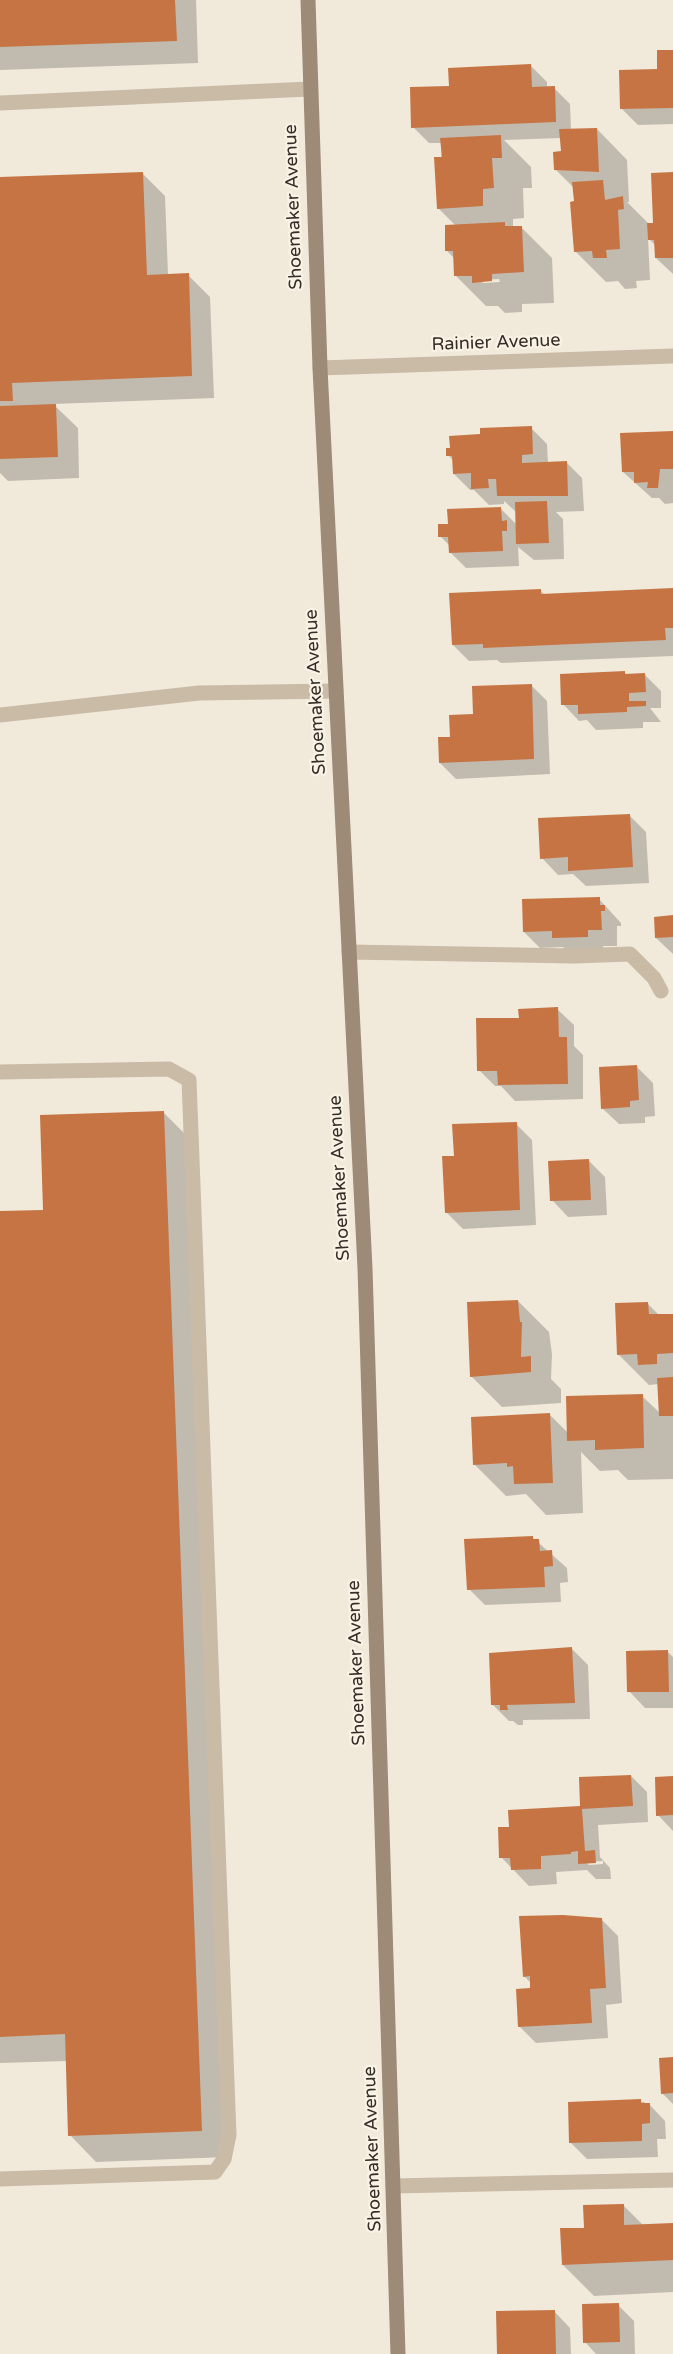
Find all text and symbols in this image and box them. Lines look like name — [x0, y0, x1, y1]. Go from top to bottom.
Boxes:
street label: Shoemaker Avenue — [280, 124, 308, 290]
street label: Rainier Avenue — [431, 330, 561, 356]
street label: Shoemaker Avenue — [301, 609, 331, 775]
street label: Shoemaker Avenue — [325, 1095, 355, 1261]
street label: Shoemaker Avenue — [343, 1580, 371, 1746]
street label: Shoemaker Avenue — [359, 2066, 387, 2232]

